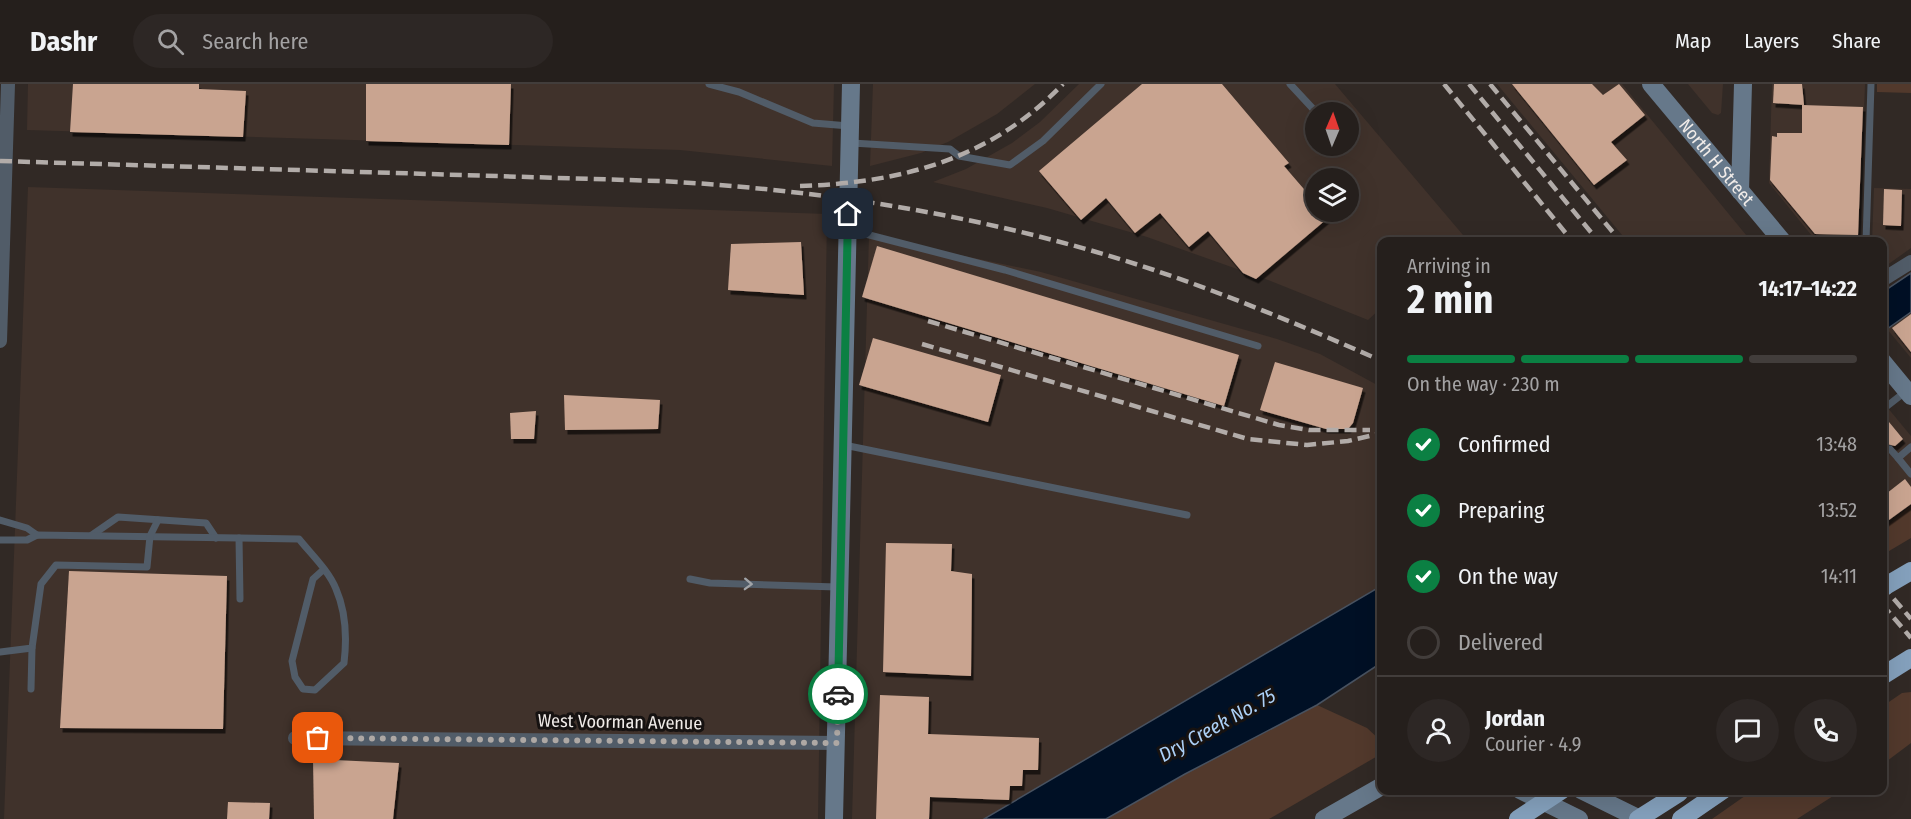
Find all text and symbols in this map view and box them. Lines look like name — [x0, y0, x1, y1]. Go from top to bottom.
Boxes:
search box — [133, 14, 553, 68]
text: Dashr — [30, 25, 97, 58]
icon: search — [154, 25, 187, 58]
text: Search here — [202, 28, 308, 55]
text: Map — [1675, 28, 1711, 54]
text: Layers — [1744, 28, 1799, 54]
text: Share — [1832, 28, 1881, 54]
north arrow — [1305, 102, 1359, 156]
map controls — [1305, 102, 1359, 222]
street label: North H Street — [1674, 115, 1759, 210]
button: layers — [1305, 168, 1359, 222]
pin — [822, 188, 873, 239]
icon: home — [831, 197, 864, 230]
text: Arriving in — [1407, 254, 1491, 278]
text: 14:17–14:22 — [1758, 275, 1857, 302]
text: 2 min — [1407, 277, 1493, 323]
text: On the way · 230 m — [1407, 372, 1560, 396]
icon: check — [1407, 428, 1440, 461]
text: Confirmed — [1458, 431, 1551, 458]
text: 13:48 — [1816, 432, 1857, 456]
icon: check — [1407, 494, 1440, 527]
text: Preparing — [1458, 497, 1544, 524]
text: 13:52 — [1818, 498, 1857, 522]
icon: check — [1407, 560, 1440, 593]
text: On the way — [1458, 563, 1558, 590]
text: 14:11 — [1821, 564, 1857, 588]
one-way arrow — [744, 578, 753, 590]
text: Delivered — [1458, 629, 1543, 656]
courier — [808, 664, 868, 724]
icon: car — [822, 678, 855, 711]
water label: Dry Creek No. 75 — [1154, 683, 1280, 767]
button: person — [1407, 699, 1470, 762]
button: chat — [1716, 699, 1779, 762]
button: phone — [1794, 699, 1857, 762]
text: Jordan — [1485, 705, 1545, 732]
street label: West Voorman Avenue — [538, 710, 702, 734]
pin — [292, 712, 343, 763]
icon: bag — [301, 721, 334, 754]
text: Courier · 4.9 — [1485, 732, 1581, 756]

